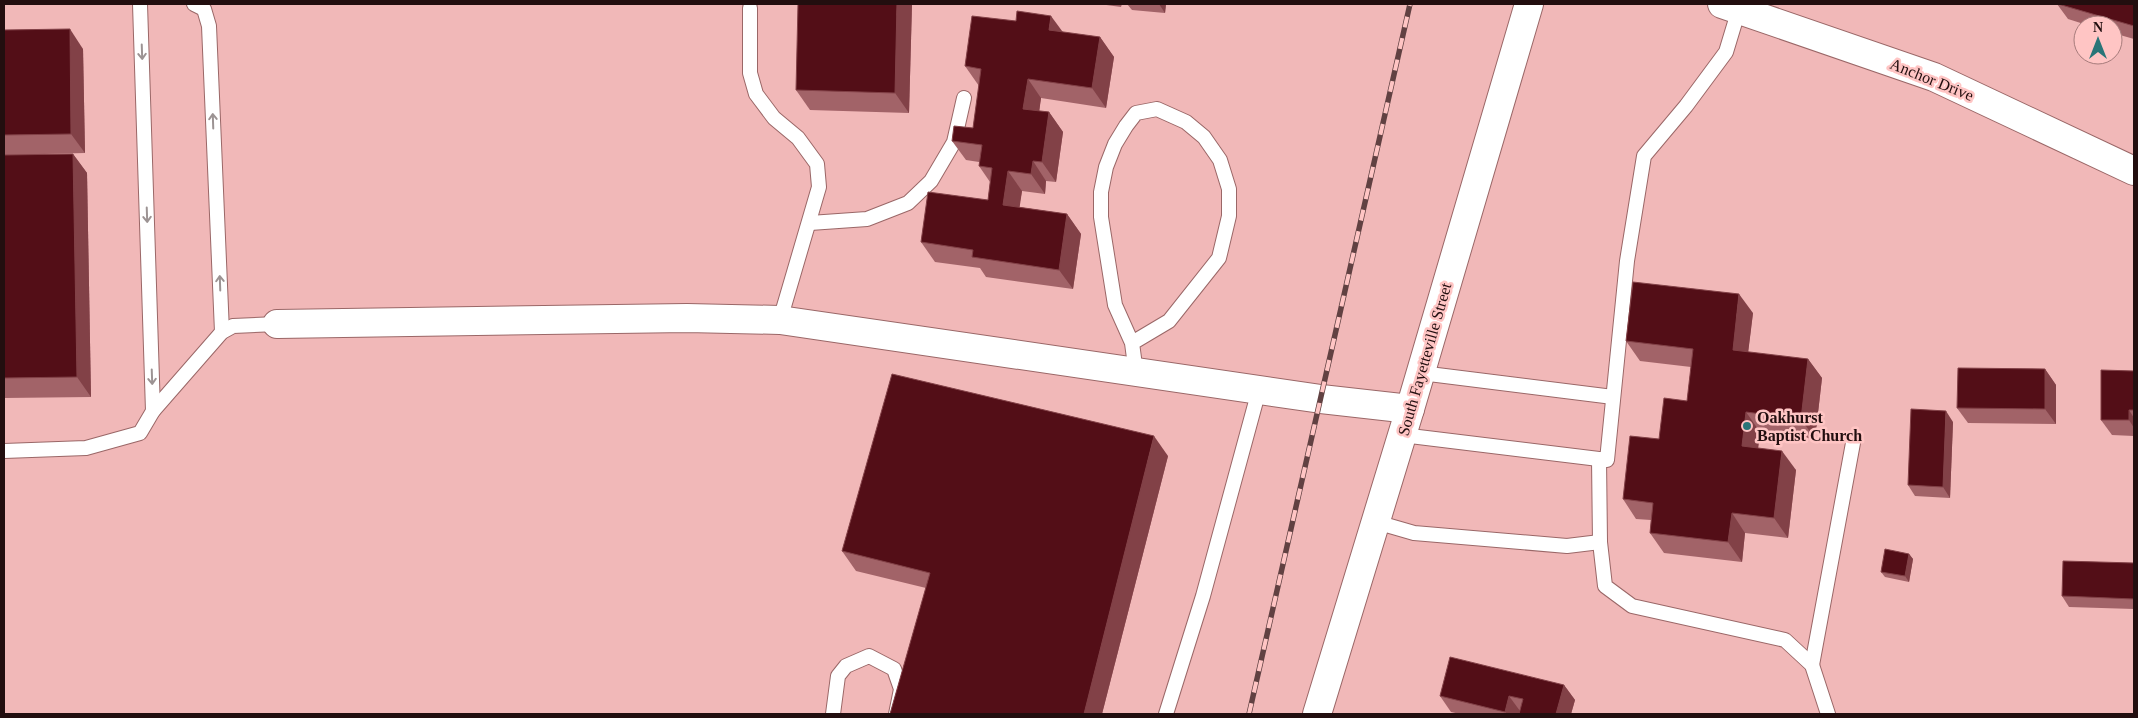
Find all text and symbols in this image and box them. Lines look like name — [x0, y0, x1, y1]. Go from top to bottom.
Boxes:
north arrow — [2073, 15, 2123, 65]
text: N — [2093, 20, 2103, 35]
one-way arrow — [137, 44, 146, 60]
street label: Anchor Drive — [1888, 55, 1976, 104]
one-way arrow — [209, 113, 218, 129]
one-way arrow — [142, 206, 152, 223]
one-way arrow — [216, 276, 225, 292]
street label: South Fayetteville Street — [1395, 280, 1456, 438]
one-way arrow — [147, 369, 157, 385]
place label: Oakhurst Baptist Church — [1757, 409, 1862, 445]
marker: Oakhurst Baptist Church — [1741, 420, 1753, 432]

